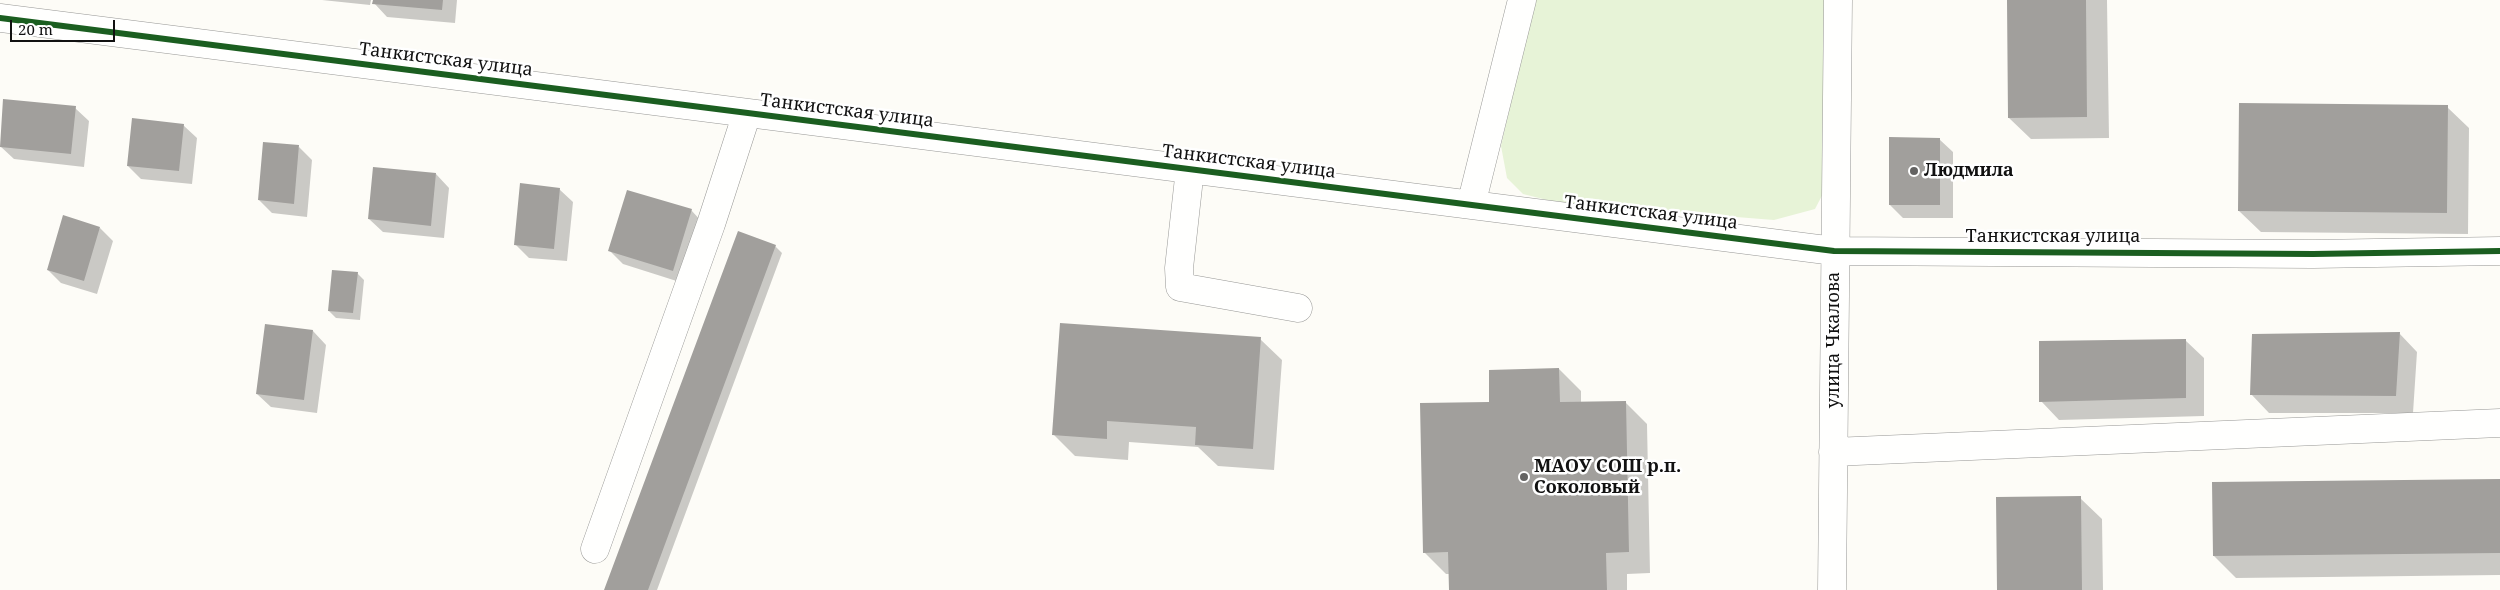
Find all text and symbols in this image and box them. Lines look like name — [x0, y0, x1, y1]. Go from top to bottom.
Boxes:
scale bar — [12, 10, 118, 42]
text: 20 m — [18, 19, 53, 39]
street label: Танкистская улица — [358, 39, 534, 81]
street label: Танкистская улица — [759, 90, 935, 132]
street label: Танкистская улица — [1161, 141, 1337, 183]
place label: Людмила — [1924, 160, 2014, 182]
marker: Людмила — [1908, 165, 1920, 177]
street label: Танкистская улица — [1563, 192, 1739, 234]
street label: Танкистская улица — [1965, 226, 2141, 248]
street label: улица Чкалова — [1823, 272, 1845, 408]
place label: МАОУ СОШ р.п. Соколовый — [1534, 456, 1681, 498]
marker: МАОУ СОШ р.п. Соколовый — [1518, 471, 1530, 483]

